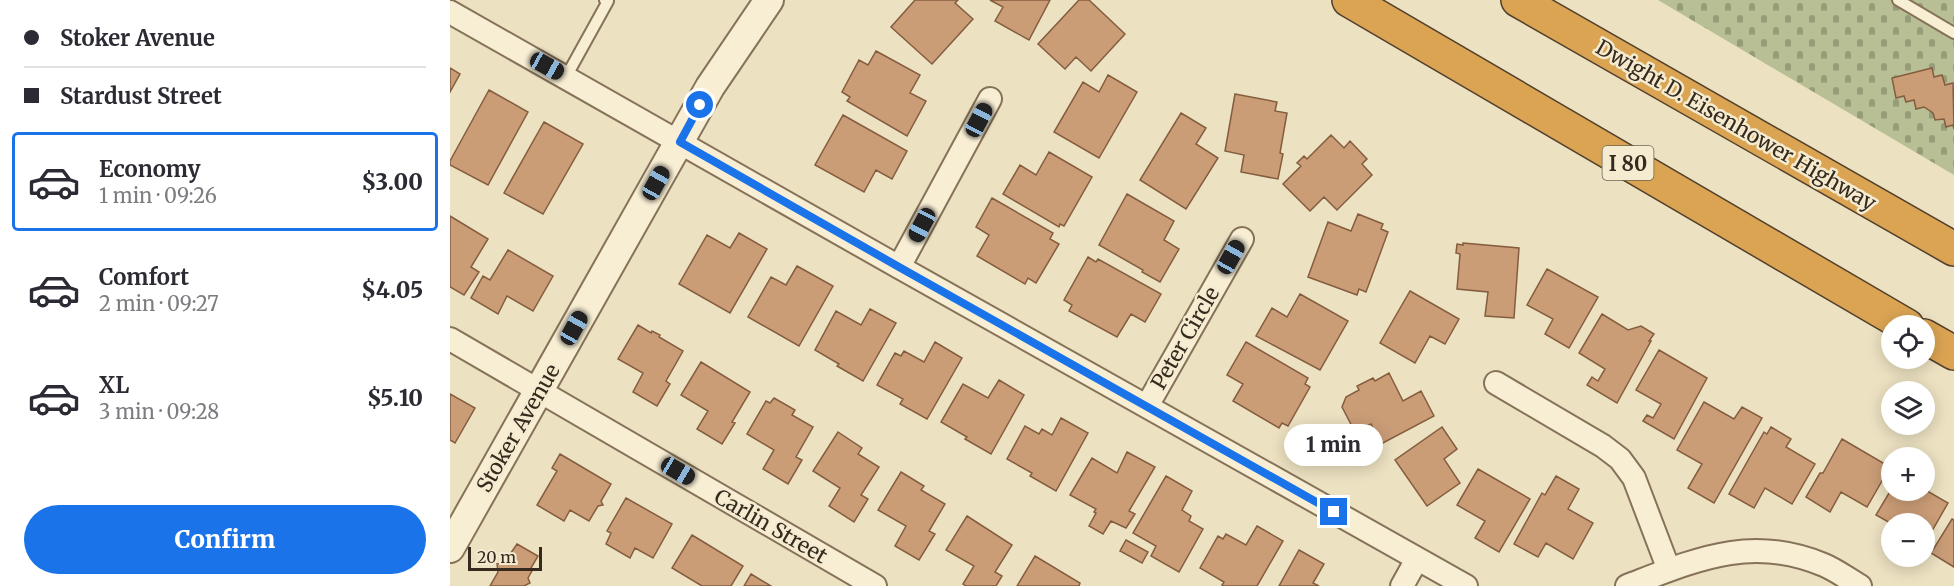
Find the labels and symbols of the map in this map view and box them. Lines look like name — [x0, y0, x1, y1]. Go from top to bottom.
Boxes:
street label: Dwight D. Eisenhower Highway — [1591, 33, 1882, 217]
car — [527, 49, 567, 83]
route start — [686, 91, 713, 118]
car — [963, 100, 995, 140]
road number: I 80 — [1602, 146, 1654, 180]
car — [639, 163, 673, 203]
car — [906, 205, 938, 245]
car — [1214, 237, 1248, 277]
street label: Peter Circle — [1145, 282, 1225, 394]
car — [557, 308, 591, 348]
street label: Stoker Avenue — [470, 359, 566, 497]
callout: 1 min — [1284, 425, 1384, 467]
car — [658, 454, 698, 488]
street label: Carlin Street — [710, 483, 832, 569]
route end — [1320, 498, 1347, 525]
scale bar — [468, 544, 542, 572]

